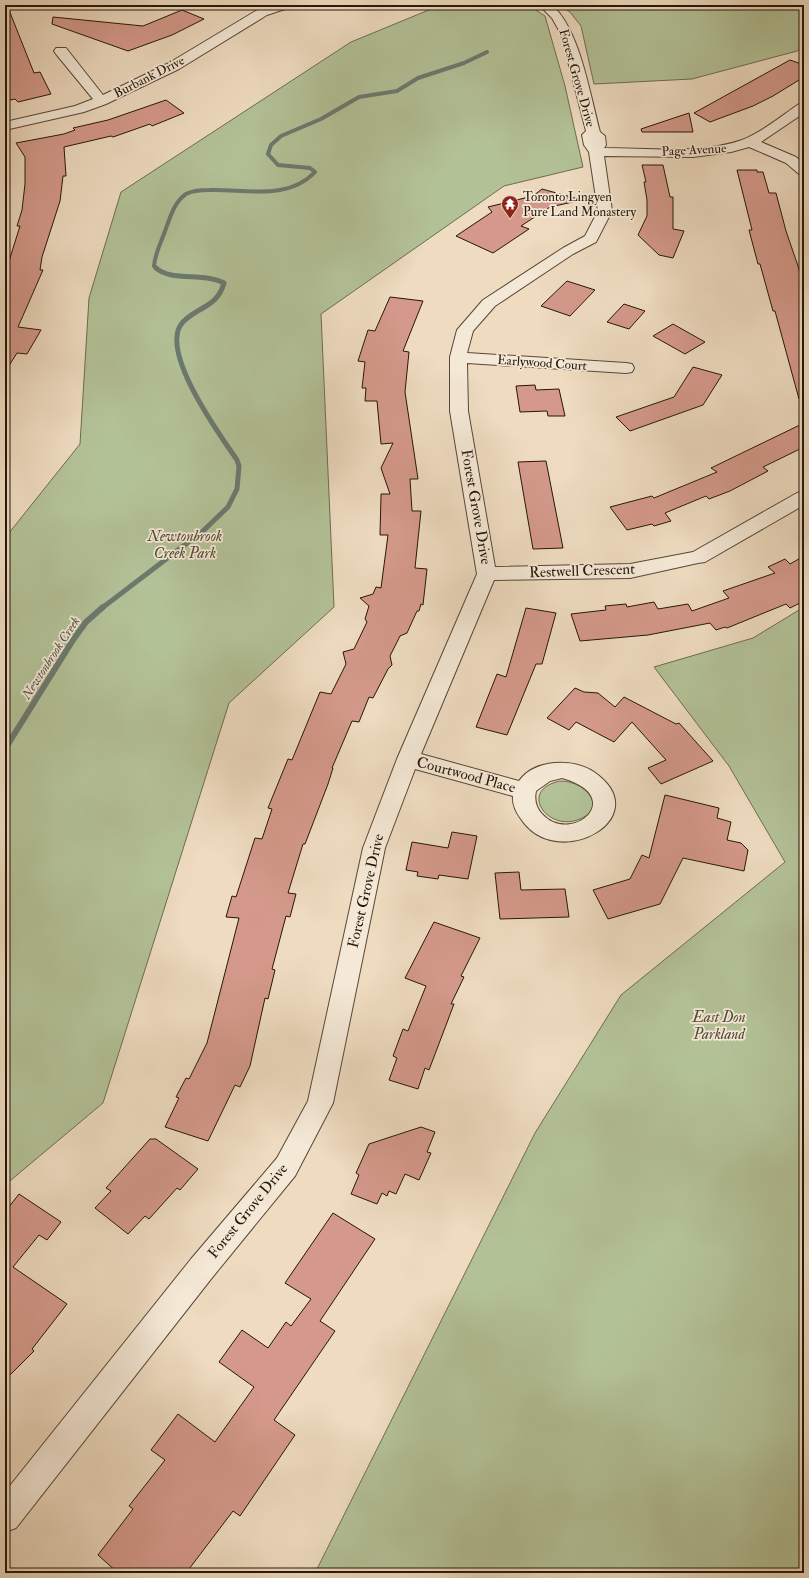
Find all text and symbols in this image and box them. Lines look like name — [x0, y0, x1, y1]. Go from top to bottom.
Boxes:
street label: Forest Grove Drive — [555, 27, 599, 129]
street label: Burbank Drive — [111, 52, 188, 102]
street label: Page Avenue — [661, 140, 727, 160]
place label: Toronto Lingyen Pure Land Monastery — [523, 189, 636, 221]
temple icon: Toronto Lingyen Pure Land Monastery — [500, 194, 520, 219]
street label: Earlywood Court — [497, 352, 587, 375]
street label: Forest Grove Drive — [457, 448, 495, 566]
park label: Newtonbrook Creek Park — [147, 527, 222, 563]
street label: Restwell Crescent — [529, 560, 635, 582]
water label: Newtonbrook Creek — [18, 614, 84, 703]
street label: Courtwood Place — [414, 753, 518, 797]
street label: Forest Grove Drive — [344, 832, 388, 950]
park label: East Don Parkland — [691, 1008, 746, 1044]
street label: Forest Grove Drive — [204, 1160, 292, 1262]

